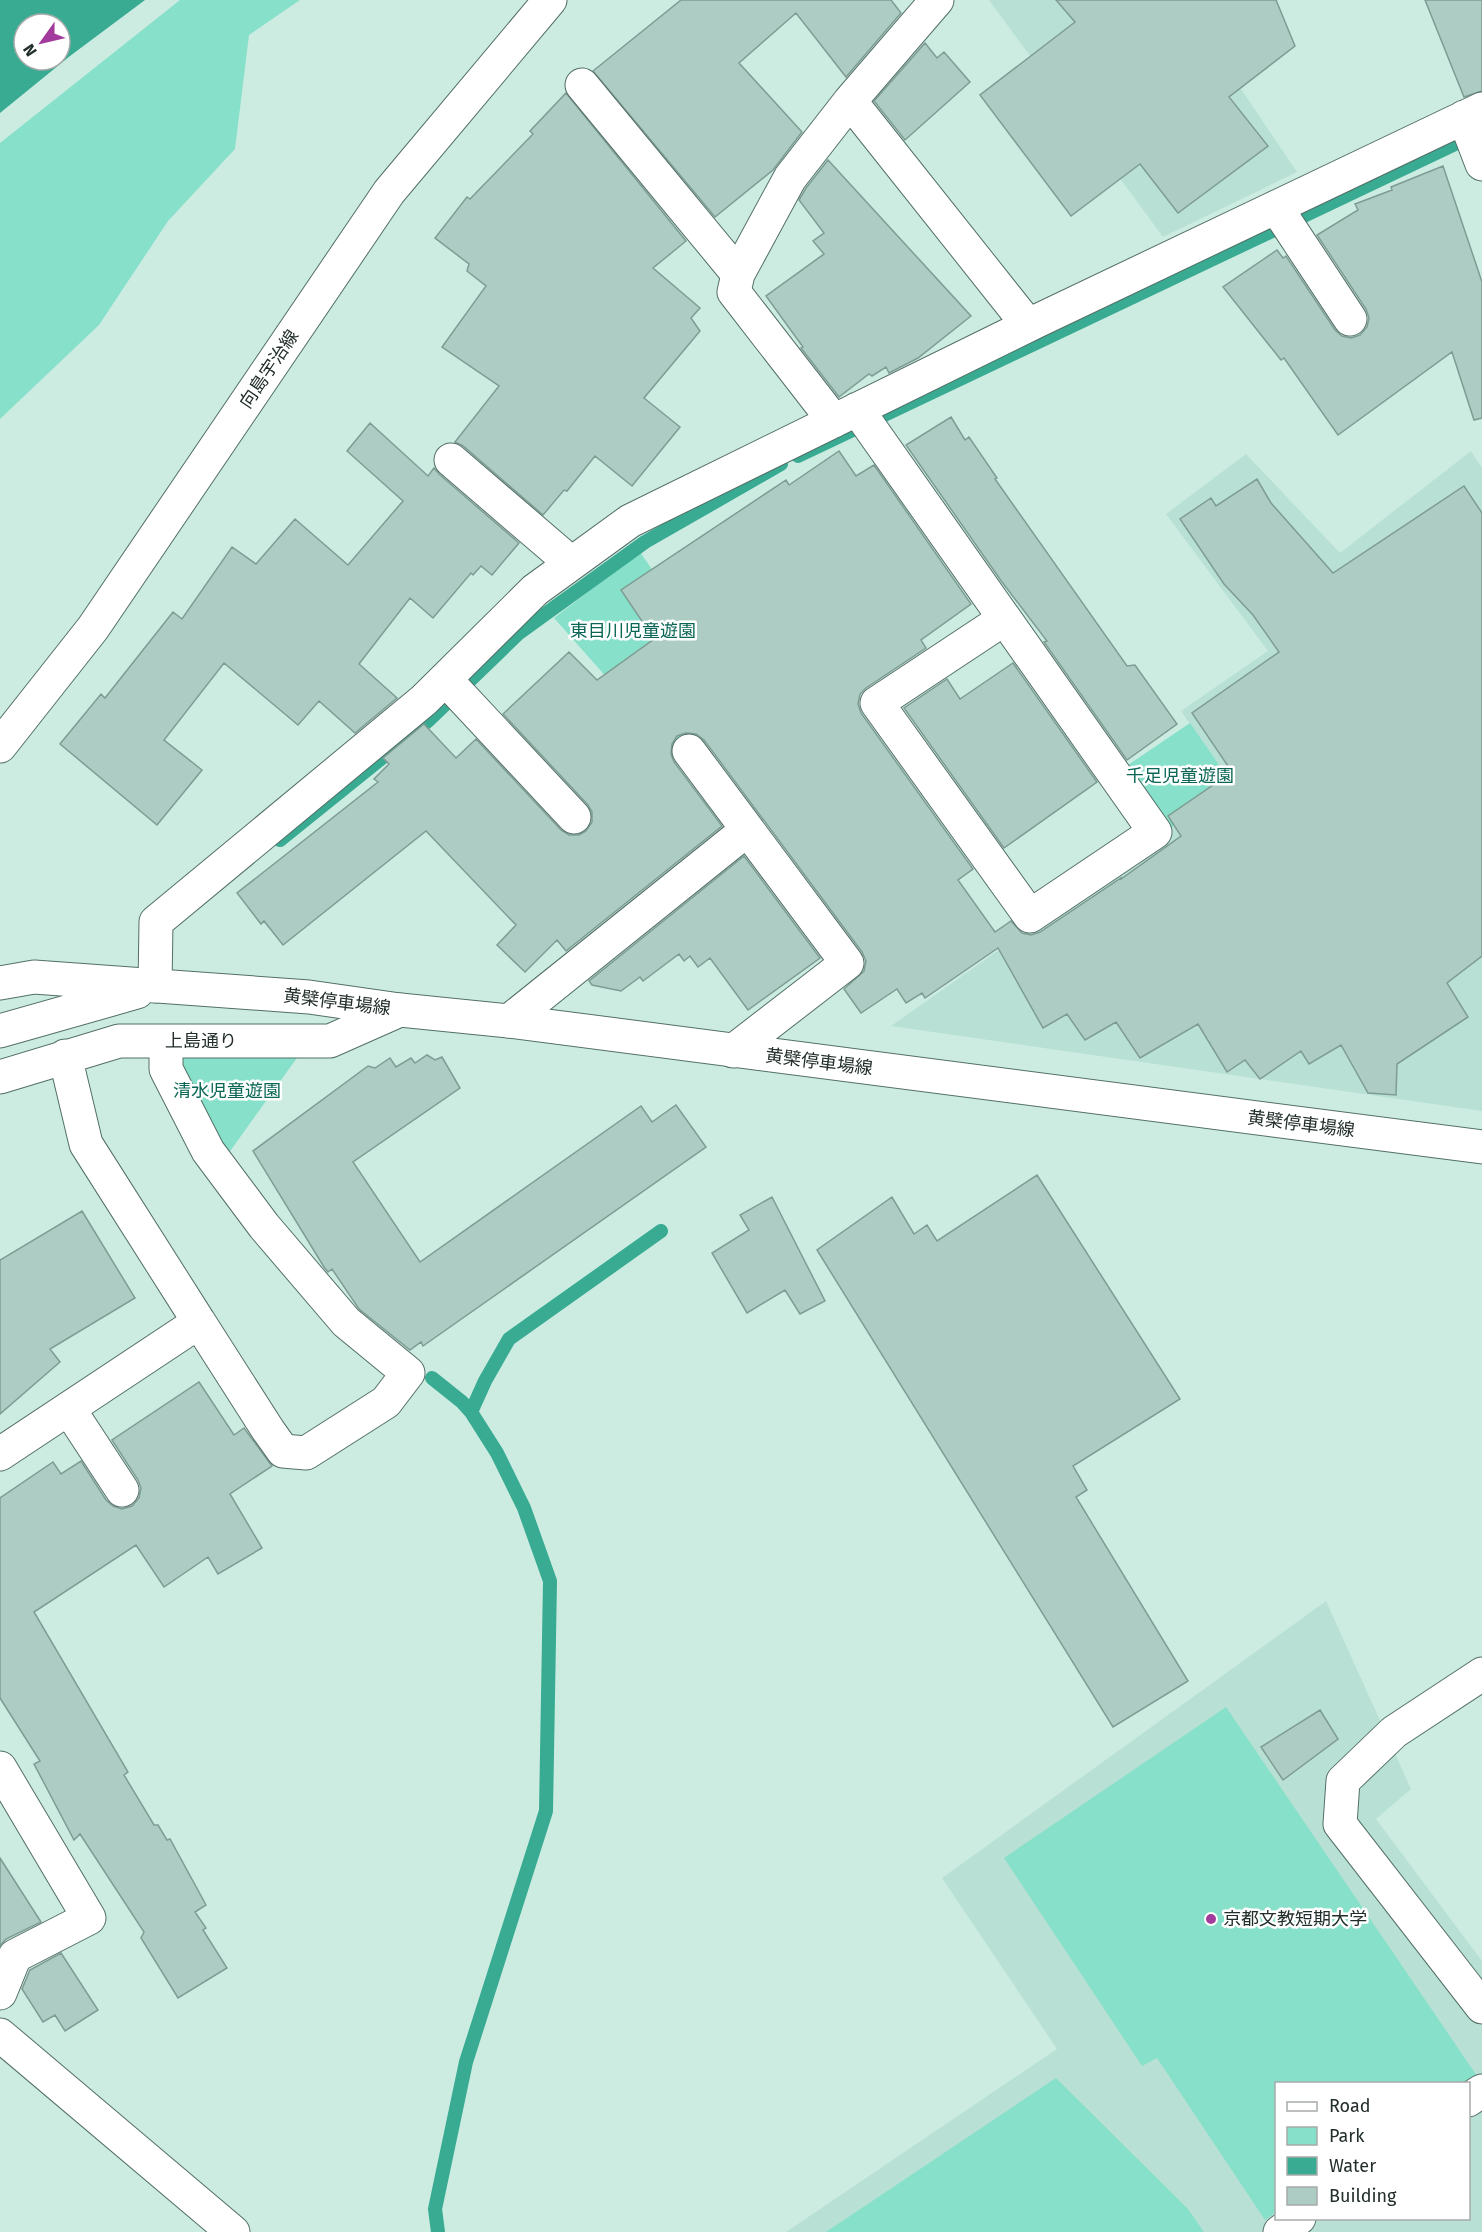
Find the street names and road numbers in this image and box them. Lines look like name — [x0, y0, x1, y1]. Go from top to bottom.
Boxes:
street label: 向島宇治線 — [235, 326, 303, 412]
street label: 黄檗停車場線 — [282, 985, 392, 1019]
street label: 上島通り — [165, 1030, 237, 1052]
street label: 黄檗停車場線 — [764, 1045, 874, 1079]
street label: 黄檗停車場線 — [1246, 1107, 1356, 1141]

